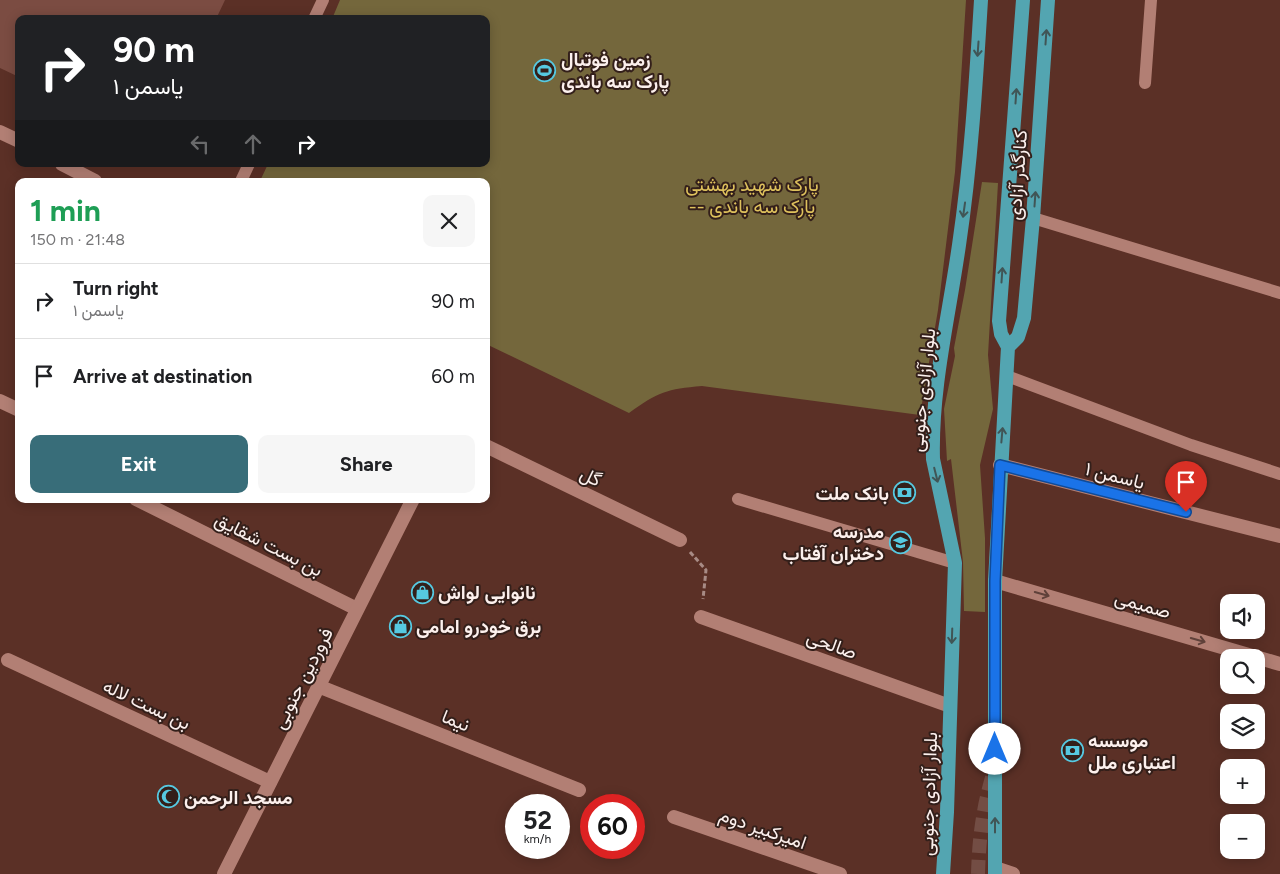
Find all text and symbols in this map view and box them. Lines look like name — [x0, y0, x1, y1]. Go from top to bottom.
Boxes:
text: 90 m — [113, 29, 195, 71]
one-way arrow — [1041, 29, 1050, 45]
icon: right — [30, 35, 95, 100]
one-way arrow — [973, 40, 983, 56]
place label: زمین فوتبال پارک سه باندی — [561, 48, 669, 95]
sports icon: زمین فوتبال پارک سه باندی — [533, 58, 557, 82]
text: یاسمن ۱ — [113, 73, 183, 100]
one-way arrow — [1011, 88, 1020, 104]
street label: کنارگذر آزادی — [1003, 129, 1032, 221]
icon: left — [186, 130, 214, 158]
icon: ahead — [239, 130, 267, 158]
icon: right — [292, 130, 320, 158]
park label: پارک شهید بهشتی -- پارک سه باندی — [685, 173, 819, 220]
one-way arrow — [1030, 191, 1039, 207]
text: 1 min — [30, 192, 101, 229]
button: close — [423, 195, 475, 247]
one-way arrow — [959, 202, 969, 218]
text: 150 m · 21:48 — [30, 230, 125, 249]
one-way arrow — [998, 268, 1007, 284]
text: Turn right — [73, 277, 159, 300]
icon: right — [30, 287, 58, 315]
text: 90 m — [431, 290, 475, 313]
text: یاسمن ۱ — [73, 301, 124, 320]
street label: بلوار آزادی جنوبی — [905, 327, 940, 453]
icon: arrive — [30, 362, 58, 390]
text: Arrive at destination — [73, 365, 252, 388]
text: 60 m — [431, 365, 475, 388]
one-way arrow — [997, 428, 1007, 444]
button: Exit — [30, 435, 248, 493]
button: Share — [258, 435, 475, 493]
street label: یاسمن ۱ — [1083, 457, 1147, 494]
street label: گل — [576, 461, 605, 491]
pin — [1165, 461, 1207, 512]
one-way arrow — [932, 467, 942, 483]
icon: arrive — [1172, 468, 1200, 496]
bank icon: بانک ملت — [893, 481, 917, 505]
place label: بانک ملت — [816, 482, 889, 505]
street label: بن بست شقایق — [211, 507, 327, 581]
place label: مدرسه دختران آفتاب — [783, 520, 884, 566]
school or university icon: مدرسه دختران آفتاب — [888, 530, 912, 554]
shop icon: نانوایی لواش — [410, 580, 434, 604]
place label: نانوایی لواش — [438, 581, 536, 605]
street label: صمیمی — [1112, 586, 1174, 623]
one-way arrow — [1033, 590, 1049, 600]
map controls — [1220, 594, 1265, 859]
button: sound — [1220, 594, 1265, 639]
shop icon: برق خودرو امامی — [388, 614, 412, 638]
place label: برق خودرو امامی — [416, 615, 541, 639]
street label: فروردین جنوبی — [267, 624, 338, 733]
street label: صالحی — [804, 625, 860, 664]
one-way arrow — [948, 628, 957, 644]
one-way arrow — [1189, 635, 1205, 645]
button: search — [1220, 649, 1265, 694]
street label: بن بست لاله — [99, 674, 194, 735]
button: layers — [1220, 704, 1265, 749]
street label: نیما — [438, 705, 473, 736]
position arrow — [968, 722, 1020, 774]
place label: موسسه اعتباری ملل — [1088, 729, 1176, 775]
street label: بلوار آزادی جنوبی — [915, 732, 942, 856]
bank icon: موسسه اعتباری ملل — [1060, 739, 1084, 763]
button: + — [1220, 759, 1265, 804]
mosque icon: مسجد الرحمن — [156, 785, 180, 809]
place label: مسجد الرحمن — [184, 786, 293, 810]
speed limit sign: 60 — [580, 794, 645, 859]
street label: امیرکبیر دوم — [716, 803, 810, 855]
text: 52 — [523, 805, 552, 835]
button: − — [1220, 814, 1265, 859]
one-way arrow — [990, 818, 1000, 834]
text: km/h — [524, 832, 551, 846]

